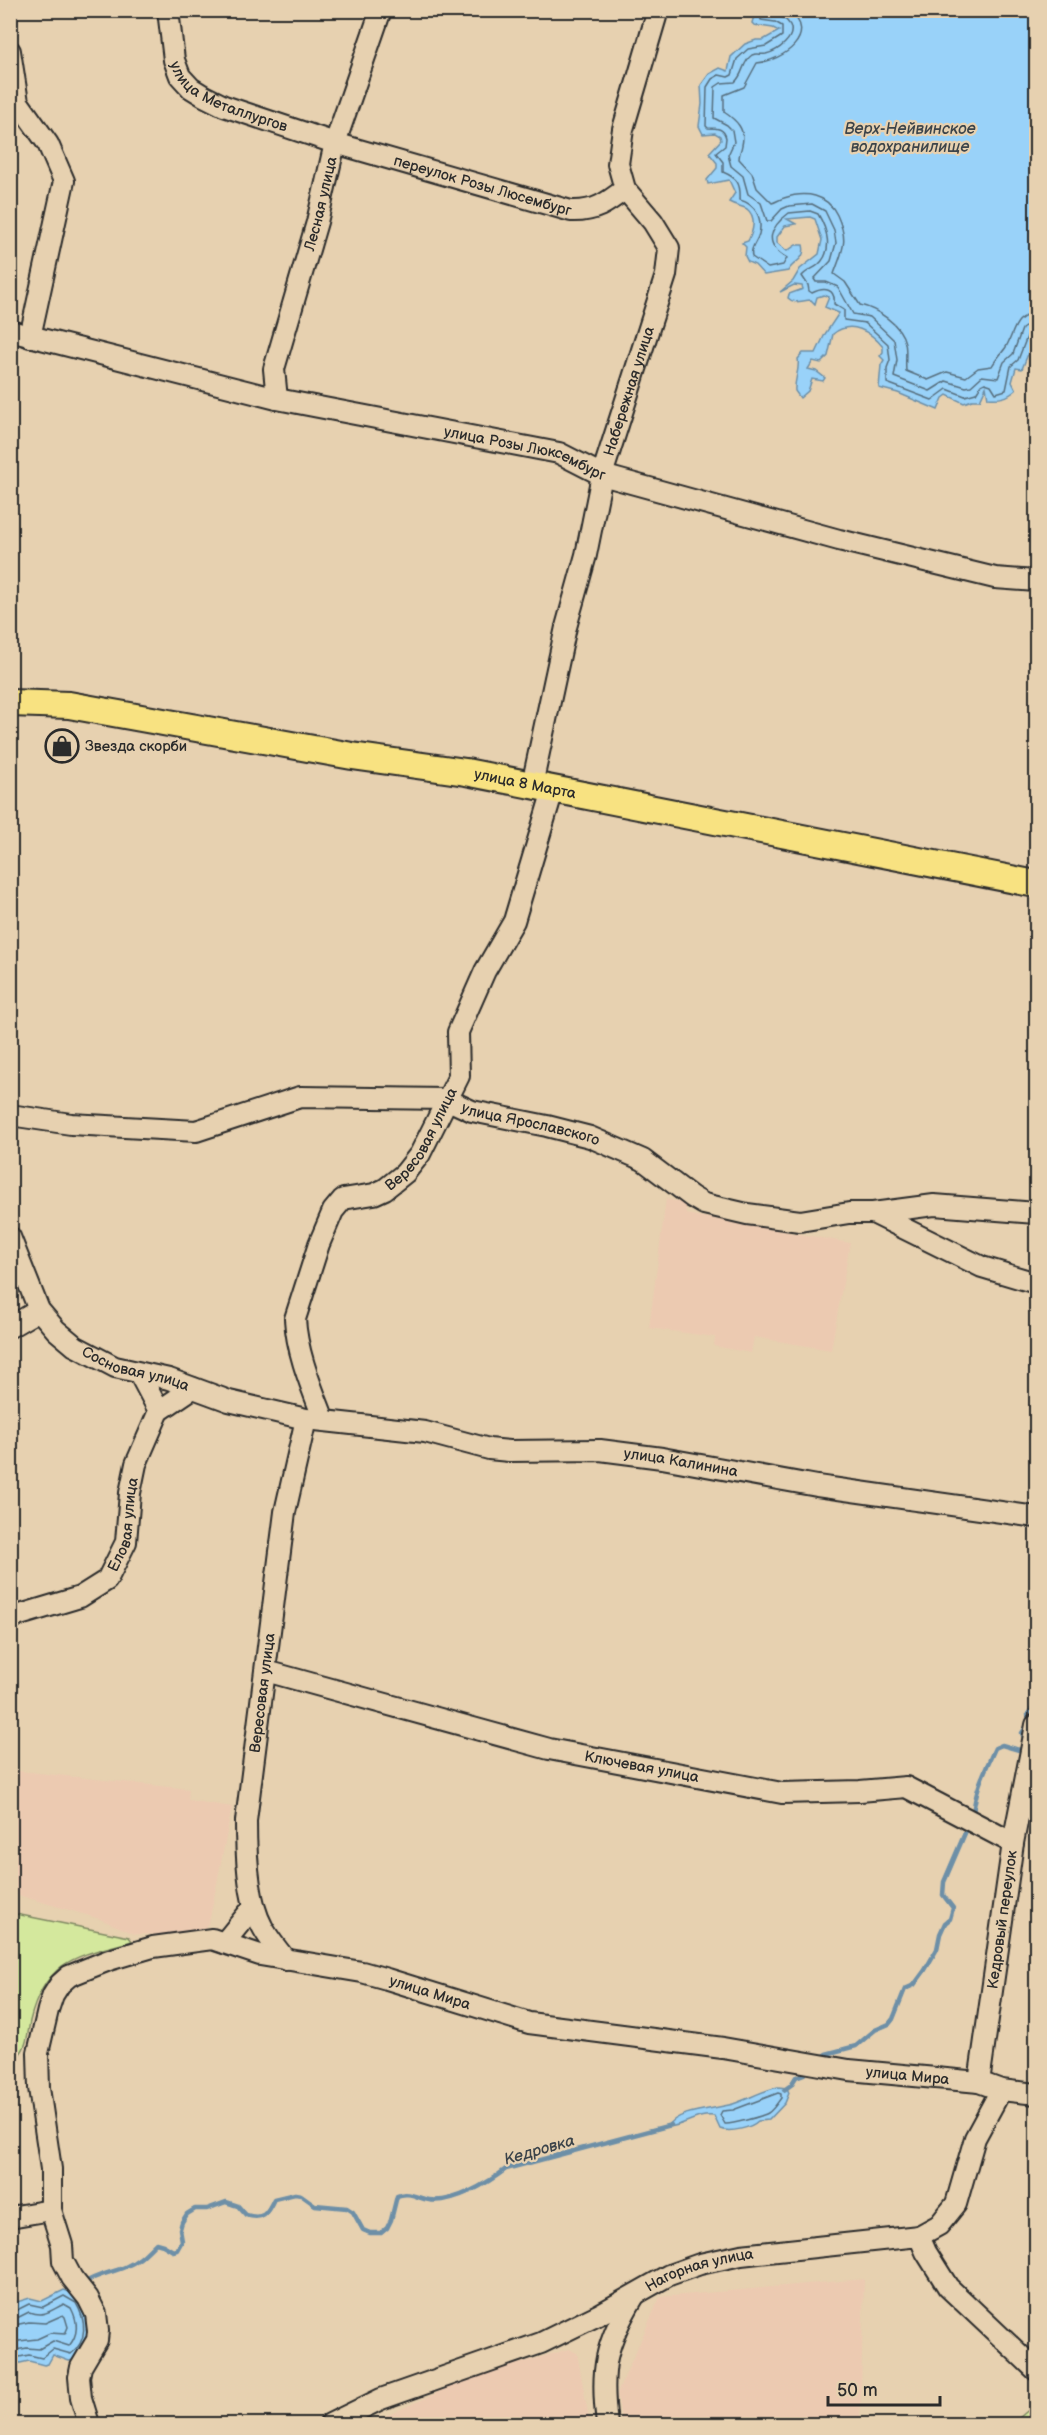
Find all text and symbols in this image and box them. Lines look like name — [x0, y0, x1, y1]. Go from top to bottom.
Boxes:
street label: улица Металлургов — [165, 59, 290, 137]
water label: Верх-Нейвинское водохранилище — [844, 120, 976, 157]
street label: переулок Розы Люсембург — [391, 151, 574, 221]
street label: Лесная улица — [300, 155, 342, 254]
street label: Набережная улица — [600, 324, 659, 459]
street label: улица Розы Люксембург — [442, 422, 608, 486]
shop icon: Звезда скорби — [44, 728, 80, 764]
place label: Звезда скорби — [85, 737, 187, 756]
street label: улица 8 Марта — [472, 765, 578, 803]
street label: Вересовая улица — [381, 1084, 462, 1195]
street label: улица Ярославского — [458, 1098, 603, 1150]
street label: Сосновая улица — [78, 1342, 192, 1396]
street label: улица Калинина — [623, 1444, 739, 1482]
street label: Еловая улица — [104, 1476, 143, 1575]
street label: Вересовая улица — [246, 1632, 280, 1754]
street label: Ключевая улица — [583, 1747, 701, 1787]
street label: Кедровый переулок — [983, 1849, 1022, 1990]
street label: улица Мира — [387, 1971, 473, 2014]
street label: улица Мира — [865, 2063, 950, 2089]
water label: Кедровка — [502, 2131, 577, 2170]
street label: Нагорная улица — [642, 2245, 755, 2296]
scale bar — [828, 2369, 940, 2407]
text: 50 m — [837, 2380, 878, 2401]

